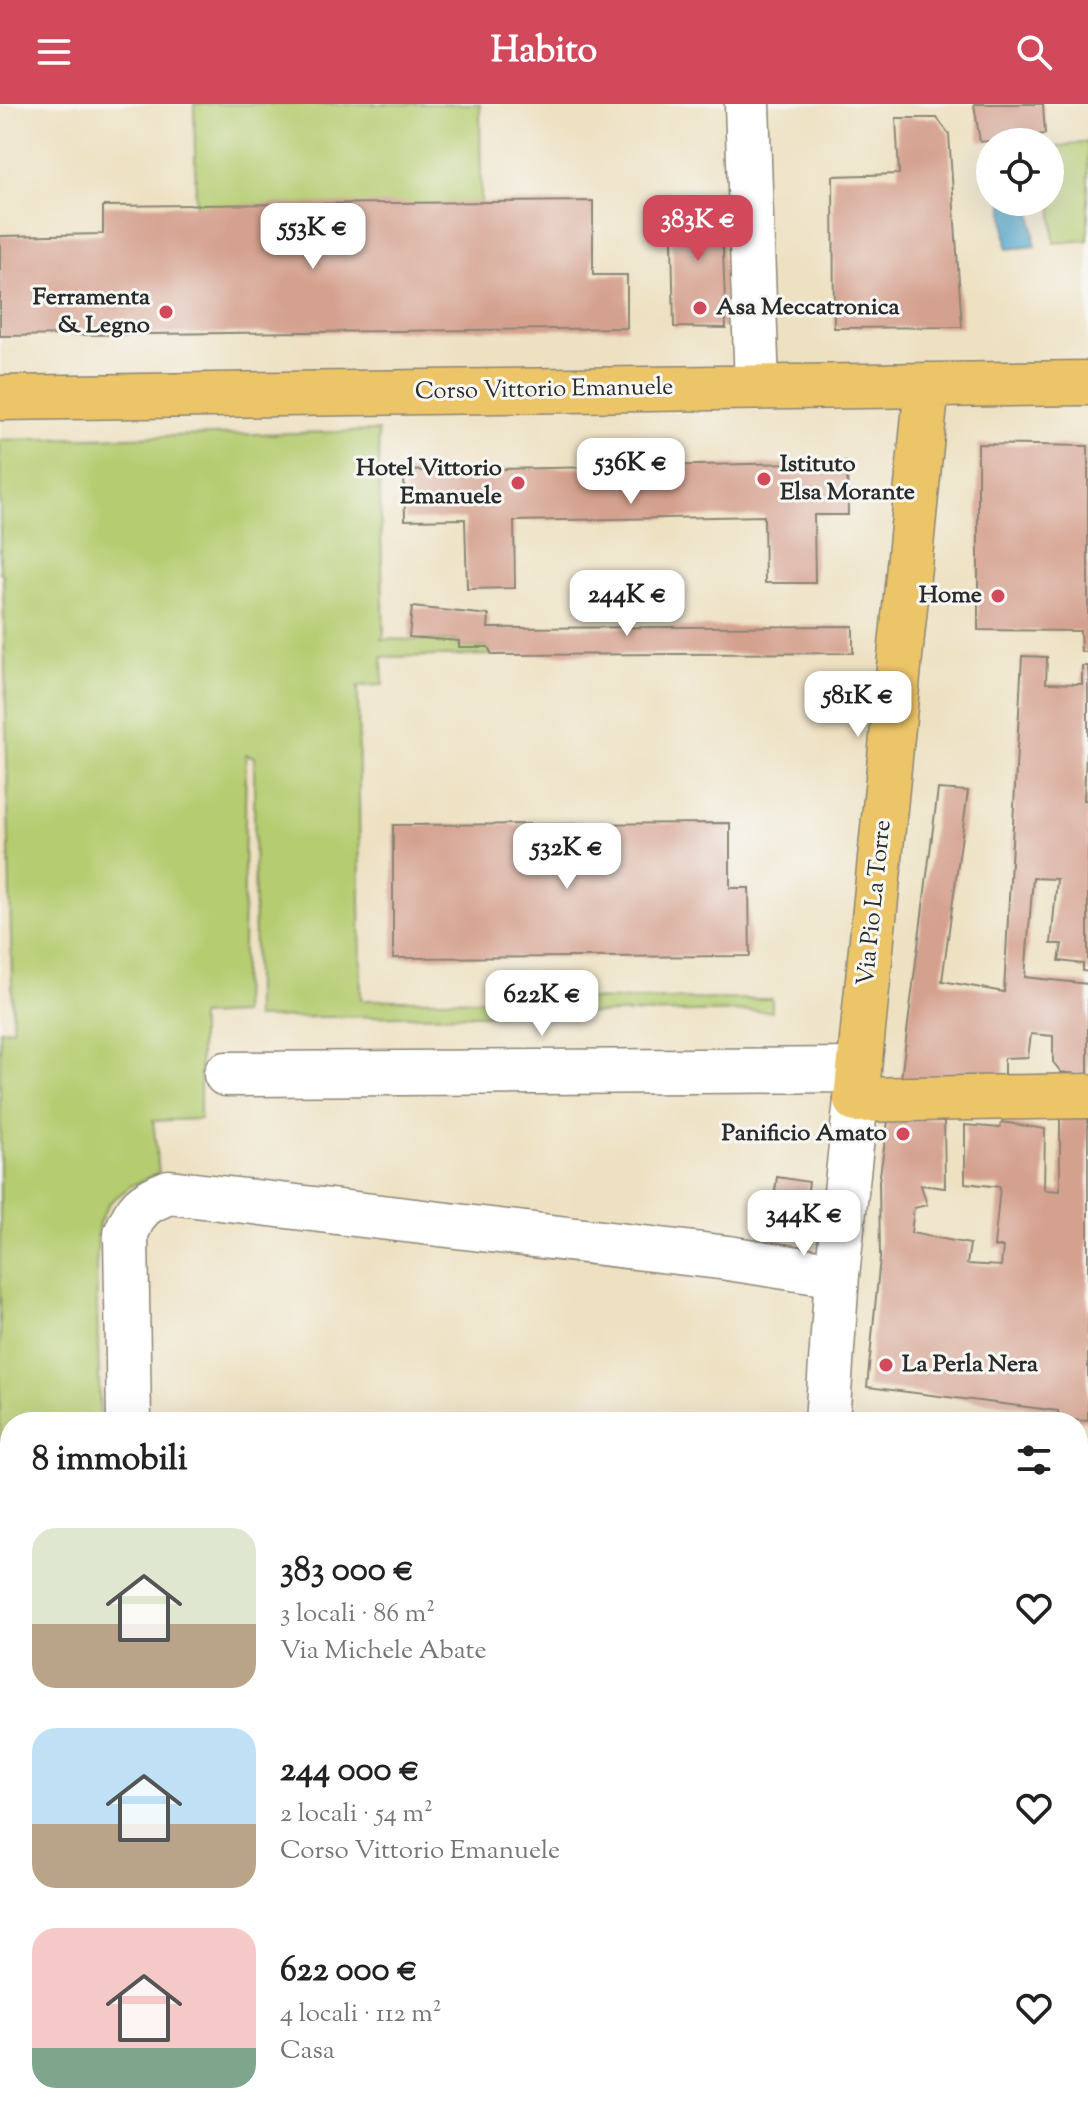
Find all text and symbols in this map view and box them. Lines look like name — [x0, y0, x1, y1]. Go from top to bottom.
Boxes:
text: Habito — [491, 26, 597, 78]
icon: menu — [32, 30, 76, 74]
icon: search — [1012, 30, 1056, 74]
map controls — [976, 128, 1064, 216]
button: locate — [976, 128, 1064, 216]
pin: 383K € — [633, 195, 763, 263]
text: 383K € — [661, 202, 735, 239]
pin: 553K € — [248, 203, 378, 271]
text: 553K € — [279, 210, 347, 247]
place label: Ferramenta & Legno — [33, 281, 151, 343]
place label: Asa Meccatronica — [716, 291, 901, 325]
marker: Asa Meccatronica — [691, 299, 709, 317]
marker: Ferramenta & Legno — [157, 303, 175, 321]
street label: Corso Vittorio Emanuele — [414, 371, 674, 409]
pin: 536K € — [566, 438, 696, 506]
text: 536K € — [595, 445, 667, 482]
place label: Istituto Elsa Morante — [780, 448, 915, 510]
place label: Hotel Vittorio Emanuele — [356, 452, 502, 514]
marker: Istituto Elsa Morante — [755, 470, 773, 488]
marker: Hotel Vittorio Emanuele — [509, 474, 527, 492]
pin: 244K € — [562, 570, 692, 638]
text: 244K € — [588, 577, 666, 614]
place label: Home — [919, 579, 982, 613]
marker: Home — [989, 587, 1007, 605]
pin: 581K € — [793, 671, 923, 739]
text: 581K € — [822, 678, 894, 715]
street label: Via Pio La Torre — [849, 818, 901, 988]
pin: 532K € — [502, 823, 632, 891]
text: 532K € — [531, 830, 603, 867]
pin: 622K € — [477, 970, 607, 1038]
text: 622K € — [503, 977, 581, 1014]
place label: Panificio Amato — [721, 1117, 887, 1151]
marker: Panificio Amato — [894, 1125, 912, 1143]
pin: 344K € — [739, 1190, 869, 1258]
text: 344K € — [765, 1197, 843, 1234]
place label: La Perla Nera — [902, 1348, 1039, 1382]
marker: La Perla Nera — [877, 1356, 895, 1374]
text: 8 immobili — [32, 1436, 187, 1485]
icon: filters — [1012, 1438, 1056, 1482]
text: 383 000 € — [280, 1547, 414, 1596]
icon: home — [96, 1560, 192, 1656]
icon: heart — [1012, 1586, 1056, 1630]
text: 3 locali · 86 m² — [280, 1596, 435, 1633]
text: Via Michele Abate — [280, 1633, 487, 1670]
text: 244 000 € — [280, 1747, 420, 1796]
icon: home — [96, 1760, 192, 1856]
icon: heart — [1012, 1786, 1056, 1830]
text: 2 locali · 54 m² — [280, 1796, 433, 1833]
text: Corso Vittorio Emanuele — [280, 1833, 560, 1870]
text: 622 000 € — [280, 1947, 418, 1996]
icon: home — [96, 1960, 192, 2056]
icon: heart — [1012, 1986, 1056, 2030]
text: 4 locali · 112 m² — [280, 1996, 442, 2033]
text: Casa — [280, 2033, 335, 2070]

